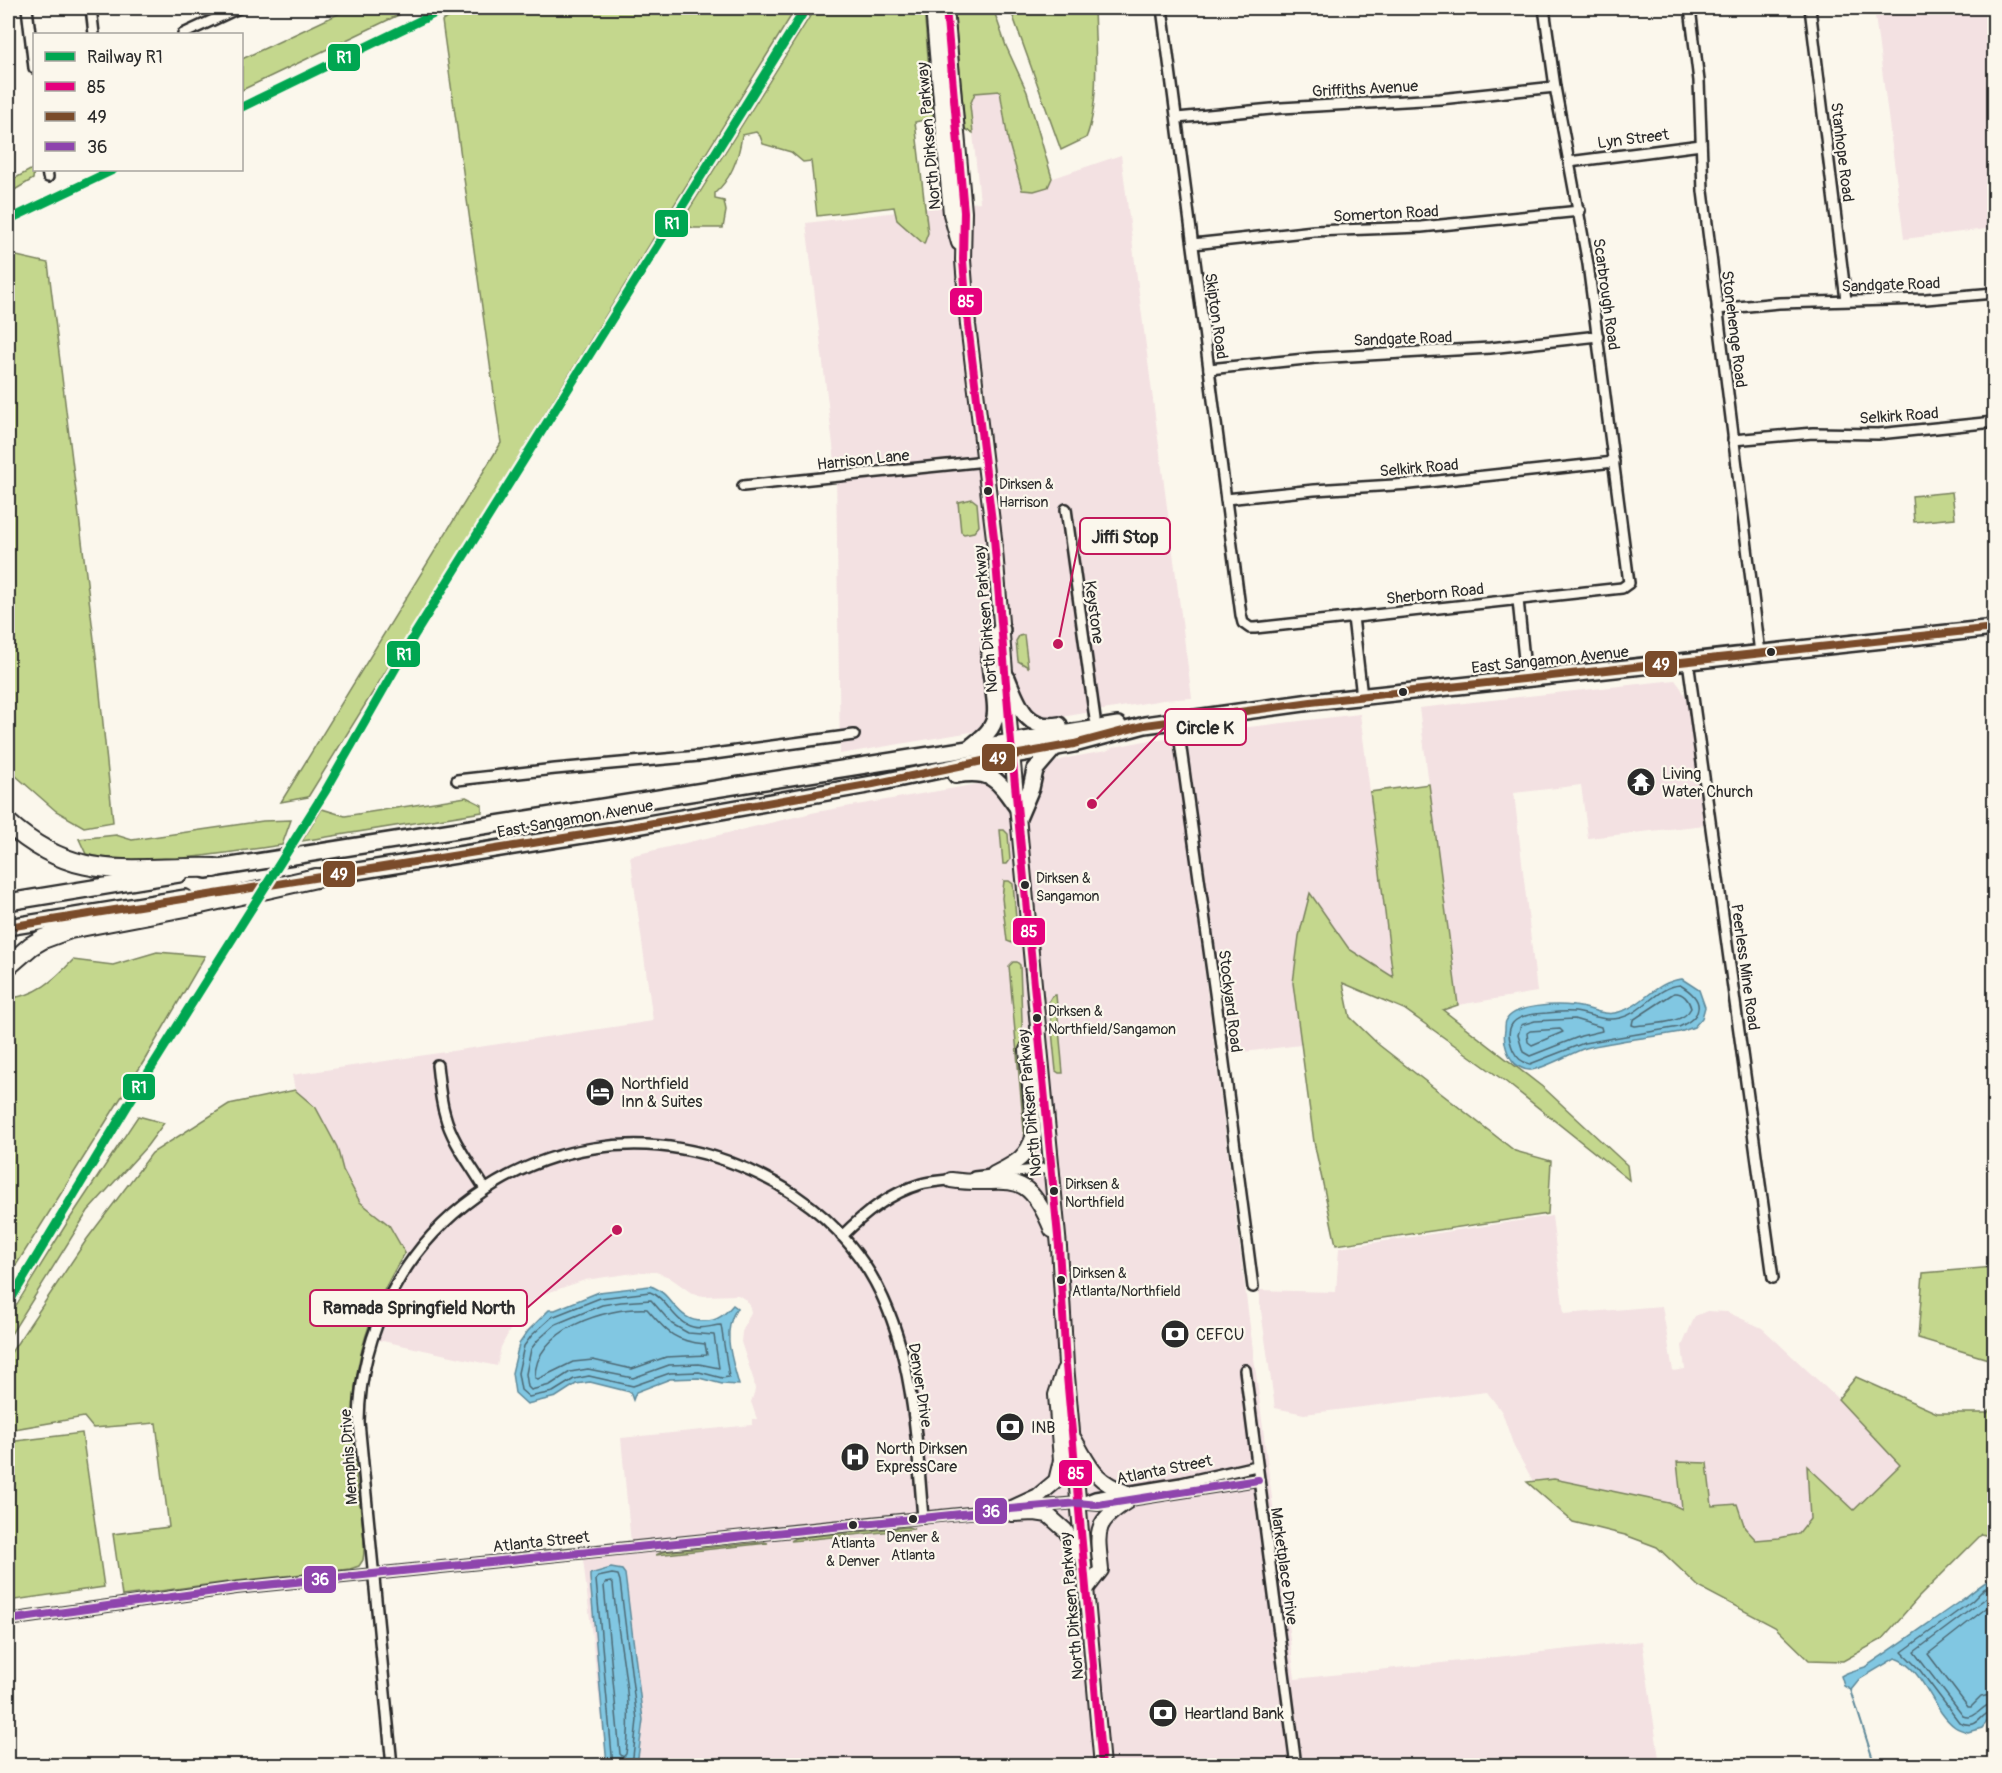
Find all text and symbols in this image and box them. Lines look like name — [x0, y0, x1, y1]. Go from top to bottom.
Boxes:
legend — [33, 33, 243, 171]
line badge: R1 — [327, 43, 361, 72]
text: Railway R1 — [87, 46, 163, 69]
text: R1 — [336, 48, 352, 68]
street label: North Dirksen Parkway — [913, 61, 945, 211]
text: 85 — [87, 76, 106, 99]
street label: Griffiths Avenue — [1311, 76, 1419, 102]
street label: Stanhope Road — [1826, 101, 1858, 203]
text: 49 — [87, 106, 107, 129]
street label: Lyn Street — [1596, 125, 1671, 153]
text: 36 — [87, 136, 108, 159]
street label: Somerton Road — [1333, 201, 1439, 227]
line badge: R1 — [654, 209, 689, 238]
text: R1 — [664, 214, 680, 234]
street label: Scarbrough Road — [1588, 237, 1624, 351]
street label: Stonehenge Road — [1717, 269, 1751, 389]
street label: Skipton Road — [1200, 272, 1232, 361]
street label: Sandgate Road — [1841, 273, 1941, 297]
line badge: 85 — [949, 287, 983, 316]
text: 85 — [958, 292, 975, 312]
street label: Sandgate Road — [1353, 327, 1453, 351]
street label: Selkirk Road — [1859, 403, 1939, 429]
street label: Harrison Lane — [816, 445, 910, 475]
street label: Selkirk Road — [1379, 455, 1460, 481]
place label: Dirksen & Harrison — [999, 476, 1054, 511]
marker: Dirksen & Harrison — [982, 485, 994, 497]
callout: Jiffi Stop — [1080, 518, 1170, 554]
text: Jiffi Stop — [1092, 526, 1159, 549]
street label: North Dirksen Parkway — [970, 544, 1002, 694]
street label: Keystone — [1080, 579, 1108, 645]
street label: Sherborn Road — [1385, 579, 1485, 609]
line badge: R1 — [386, 640, 421, 668]
street label: East Sangamon Avenue — [1470, 642, 1630, 678]
text: R1 — [396, 645, 412, 665]
unlabelled marker — [1765, 646, 1777, 658]
line badge: 49 — [1644, 650, 1678, 678]
text: 49 — [1652, 655, 1670, 675]
unlabelled marker — [1397, 686, 1409, 698]
callout: Circle K — [1165, 709, 1246, 745]
text: Circle K — [1176, 717, 1234, 740]
line badge: 49 — [981, 743, 1016, 772]
text: 49 — [989, 749, 1007, 769]
place label: Living Water Church — [1662, 764, 1753, 802]
temple icon: Living Water Church — [1625, 766, 1657, 798]
street label: East Sangamon Avenue — [496, 795, 655, 843]
line badge: 49 — [322, 860, 356, 888]
text: 49 — [330, 865, 348, 885]
place label: Dirksen & Sangamon — [1036, 870, 1100, 905]
marker: Dirksen & Sangamon — [1019, 879, 1031, 891]
street label: Peerless Mine Road — [1726, 903, 1764, 1032]
line badge: 85 — [1012, 917, 1046, 946]
text: 85 — [1021, 922, 1038, 942]
street label: Stockyard Road — [1214, 949, 1246, 1054]
place label: Dirksen & Northfield/Sangamon — [1048, 1003, 1176, 1038]
marker: Dirksen & Northfield/Sangamon — [1031, 1012, 1043, 1024]
street label: North Dirksen Parkway — [1014, 1028, 1046, 1178]
line badge: R1 — [122, 1073, 156, 1101]
place label: Northfield Inn & Suites — [621, 1074, 702, 1112]
hotel icon: Northfield Inn & Suites — [584, 1076, 616, 1108]
text: R1 — [131, 1078, 147, 1098]
place label: Dirksen & Northfield — [1065, 1176, 1125, 1211]
marker: Dirksen & Northfield — [1048, 1185, 1060, 1197]
place label: Dirksen & Atlanta/Northfield — [1072, 1265, 1181, 1300]
marker: Dirksen & Atlanta/Northfield — [1055, 1274, 1067, 1286]
callout: Ramada Springfield North — [310, 1290, 527, 1326]
text: Ramada Springfield North — [323, 1297, 516, 1320]
bank icon: CEFCU — [1159, 1318, 1191, 1350]
place label: CEFCU — [1196, 1325, 1244, 1345]
street label: Denver Drive — [903, 1342, 937, 1429]
street label: Memphis Drive — [336, 1408, 362, 1506]
bank icon: INB — [994, 1411, 1026, 1443]
place label: INB — [1031, 1418, 1055, 1438]
place label: North Dirksen ExpressCare — [876, 1439, 968, 1477]
hospital icon: North Dirksen ExpressCare — [839, 1441, 871, 1473]
street label: Atlanta Street — [1115, 1451, 1214, 1489]
line badge: 85 — [1058, 1459, 1093, 1487]
text: 85 — [1068, 1464, 1085, 1484]
line badge: 36 — [974, 1497, 1008, 1525]
text: 36 — [982, 1502, 1000, 1522]
street label: Marketplace Drive — [1266, 1506, 1302, 1626]
marker: Denver & Atlanta — [907, 1513, 919, 1525]
marker: Atlanta & Denver — [847, 1519, 859, 1531]
street label: Atlanta Street — [492, 1527, 591, 1557]
place label: Denver & Atlanta — [886, 1529, 940, 1564]
street label: North Dirksen Parkway — [1056, 1531, 1088, 1681]
place label: Atlanta & Denver — [826, 1535, 880, 1570]
line badge: 36 — [303, 1565, 337, 1594]
text: 36 — [311, 1570, 329, 1590]
bank icon: Heartland Bank — [1147, 1697, 1179, 1729]
place label: Heartland Bank — [1184, 1704, 1284, 1724]

